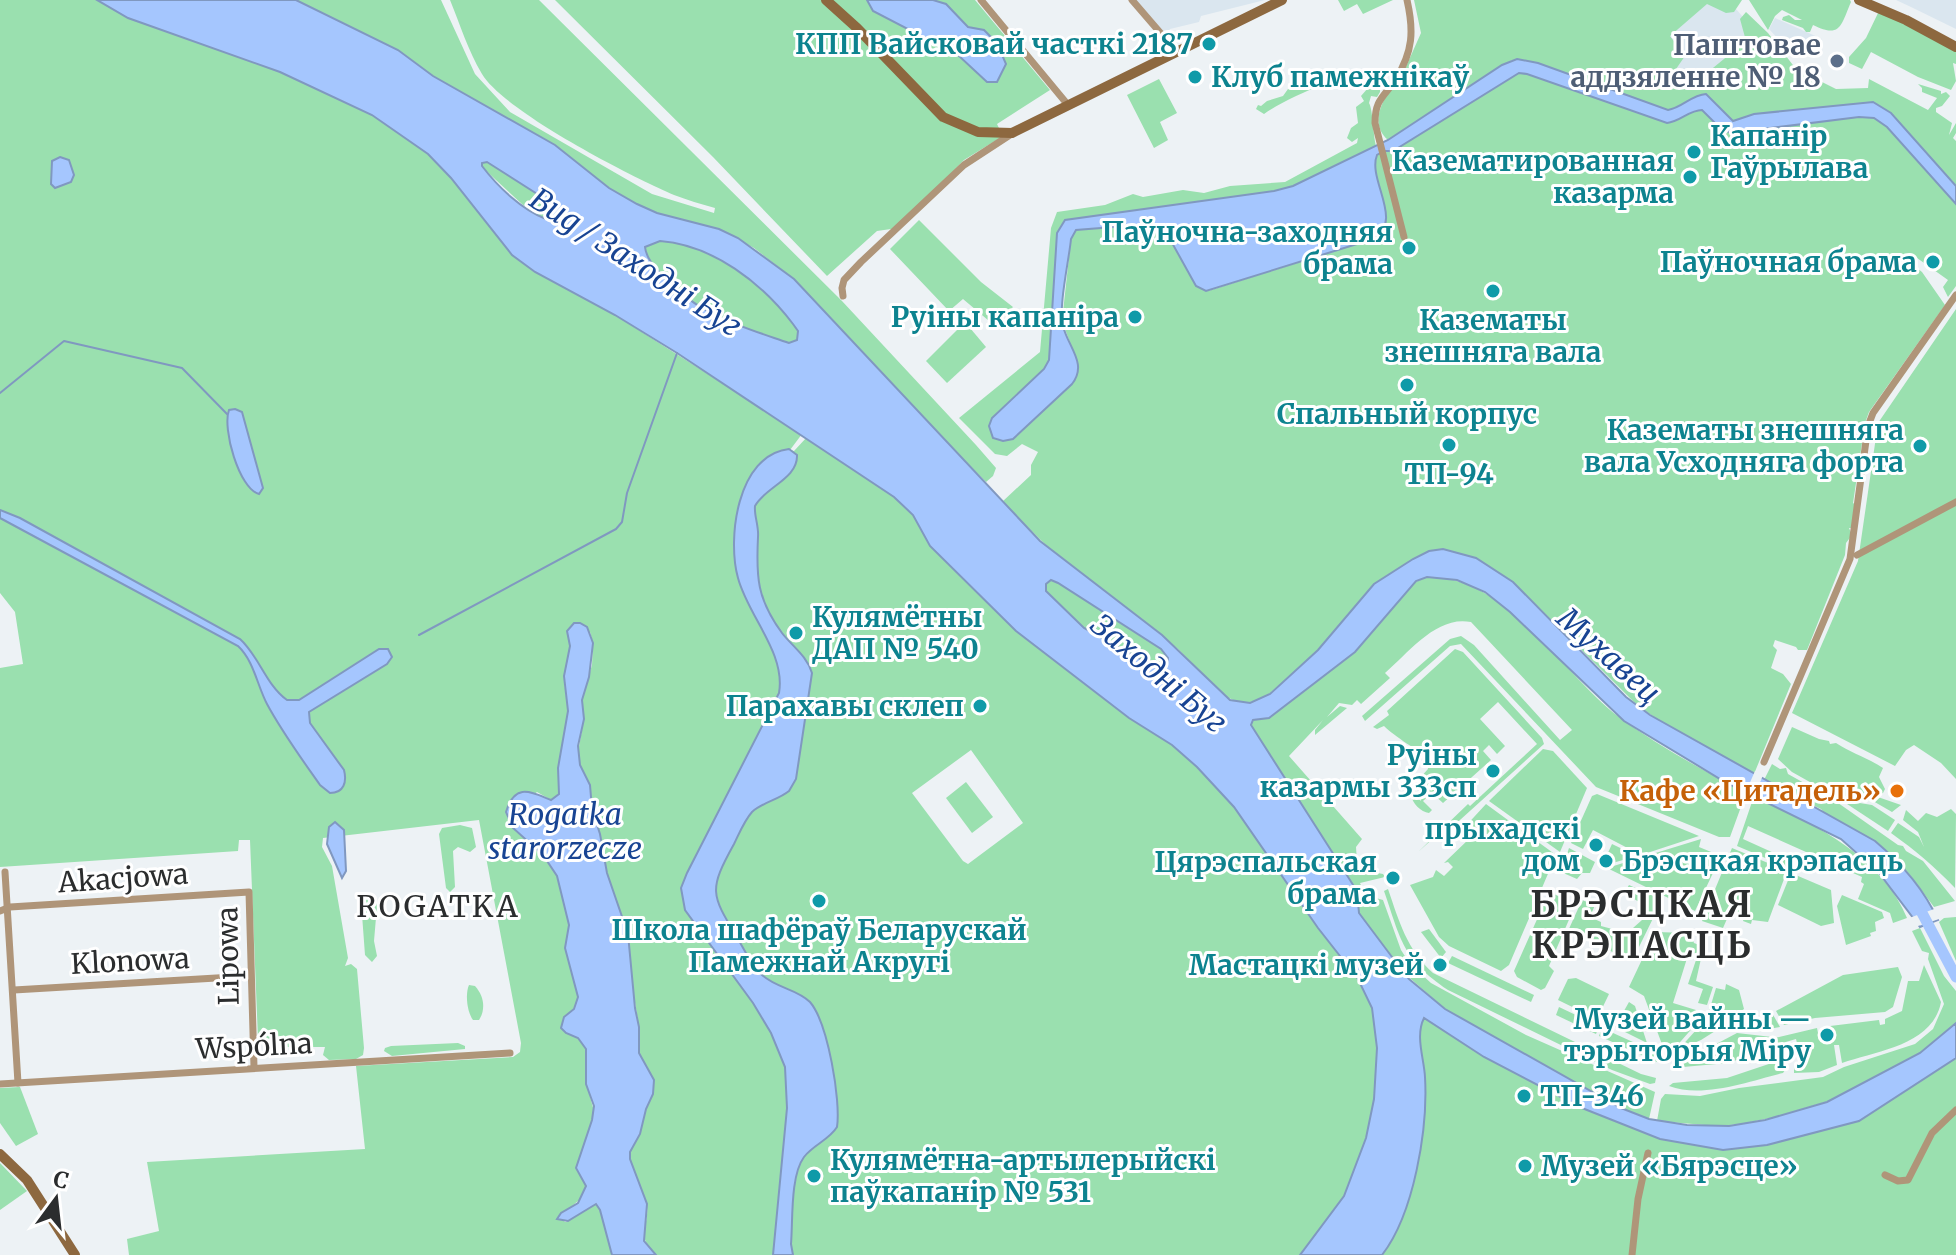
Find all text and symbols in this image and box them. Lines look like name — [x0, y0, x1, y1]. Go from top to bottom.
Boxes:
place label: КПП Вайсковай часткі 2187 — [795, 26, 1193, 62]
place label: Паштовае аддзяленне № 18 — [1570, 27, 1821, 95]
marker: КПП Вайсковай часткі 2187 — [1200, 35, 1218, 53]
marker: Паштовае аддзяленне № 18 — [1828, 52, 1846, 70]
place label: Клуб памежнікаў — [1211, 59, 1469, 95]
marker: Клуб памежнікаў — [1186, 68, 1204, 86]
place label: Капанір Гаўрылава — [1710, 118, 1869, 186]
place label: Казематированная казарма — [1392, 143, 1674, 211]
marker: Капанір Гаўрылава — [1685, 143, 1703, 161]
marker: Казематированная казарма — [1681, 168, 1699, 186]
water label: Bug / Заходні Буг — [523, 179, 749, 345]
place label: Паўночна-заходняя брама — [1102, 214, 1393, 282]
marker: Паўночна-заходняя брама — [1400, 239, 1418, 257]
place label: Паўночная брама — [1660, 244, 1917, 280]
marker: Паўночная брама — [1924, 253, 1942, 271]
marker: Казематы знешняга вала — [1484, 282, 1502, 300]
place label: Руіны капаніра — [891, 299, 1119, 335]
place label: Казематы знешняга вала — [1385, 302, 1602, 370]
marker: Руіны капаніра — [1126, 308, 1144, 326]
marker: Спальный корпус — [1398, 376, 1416, 394]
place label: Спальный корпус — [1277, 396, 1537, 432]
place label: Казематы знешняга вала Усходняга форта — [1584, 412, 1904, 480]
marker: ТП-94 — [1440, 436, 1458, 454]
marker: Казематы знешняга вала Усходняга форта — [1911, 437, 1929, 455]
place label: ТП-94 — [1404, 456, 1494, 492]
water label: Мухавец — [1548, 598, 1668, 711]
place label: Кулямётны ДАП № 540 — [812, 599, 982, 667]
water label: Заходні Буг — [1083, 605, 1235, 741]
marker: Кулямётны ДАП № 540 — [787, 624, 805, 642]
place label: Парахавы склеп — [726, 688, 964, 724]
marker: Парахавы склеп — [971, 697, 989, 715]
place label: Руіны казармы 333сп — [1260, 737, 1477, 805]
marker: Руіны казармы 333сп — [1484, 762, 1502, 780]
place label: Кафе «Цитадель» — [1619, 773, 1881, 809]
marker: Кафе «Цитадель» — [1888, 782, 1906, 800]
water label: Rogatka starorzecze — [488, 795, 642, 867]
place label: прыхадскі дом — [1424, 811, 1581, 879]
marker: прыхадскі дом — [1587, 836, 1605, 854]
place label: Брэсцкая крэпасць — [1622, 843, 1903, 879]
place label: Цярэспальская брама — [1154, 844, 1377, 912]
marker: Брэсцкая крэпасць — [1597, 852, 1615, 870]
street label: Akacjowa — [56, 856, 189, 901]
marker: Цярэспальская брама — [1384, 869, 1402, 887]
district label: БРЭСЦКАЯ КРЭПАСЦЬ — [1530, 882, 1754, 968]
district label: ROGATKA — [356, 887, 520, 925]
marker: Школа шафёраў Беларускай Памежнай Акругі — [810, 892, 828, 910]
street label: Lipowa — [209, 906, 247, 1006]
place label: Школа шафёраў Беларускай Памежнай Акругі — [611, 912, 1027, 980]
street label: Klonowa — [70, 940, 190, 982]
place label: Мастацкі музей — [1189, 947, 1424, 983]
marker: Мастацкі музей — [1431, 956, 1449, 974]
place label: Музей вайны — тэрыторыя Міру — [1563, 1001, 1811, 1069]
street label: Wspólna — [194, 1025, 313, 1067]
marker: Музей вайны — тэрыторыя Міру — [1818, 1026, 1836, 1044]
place label: ТП-346 — [1540, 1078, 1644, 1114]
marker: ТП-346 — [1515, 1087, 1533, 1105]
place label: Кулямётна-артылерыйскі паўкапанір № 531 — [830, 1142, 1216, 1210]
place label: Музей «Бярэсце» — [1541, 1148, 1798, 1184]
marker: Музей «Бярэсце» — [1516, 1157, 1534, 1175]
north arrow — [16, 1159, 96, 1239]
text: С — [51, 1164, 72, 1195]
marker: Кулямётна-артылерыйскі паўкапанір № 531 — [805, 1167, 823, 1185]

